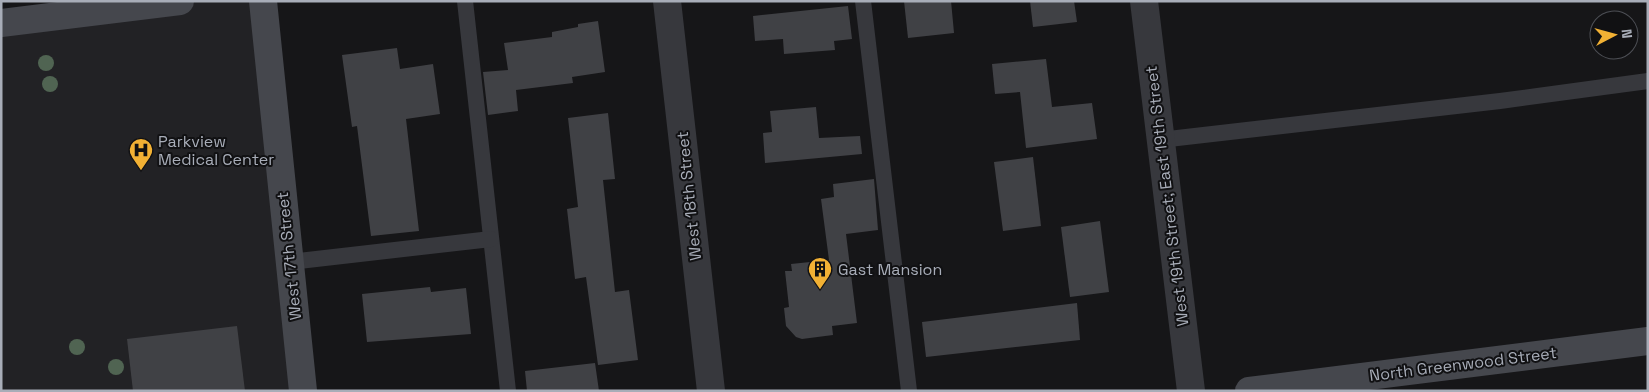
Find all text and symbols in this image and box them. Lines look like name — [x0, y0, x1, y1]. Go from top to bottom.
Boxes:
north arrow — [1589, 10, 1639, 60]
text: N — [1617, 28, 1636, 39]
street label: West 19th Street; East 19th Street — [1141, 65, 1193, 327]
street label: West 18th Street — [672, 130, 706, 262]
place label: Parkview Medical Center — [158, 131, 274, 170]
hospital icon: Parkview Medical Center — [128, 137, 154, 171]
street label: West 17th Street — [272, 191, 306, 321]
building icon: Gast Mansion — [807, 256, 833, 290]
place label: Gast Mansion — [838, 259, 942, 280]
street label: North Greenwood Street — [1368, 342, 1558, 386]

